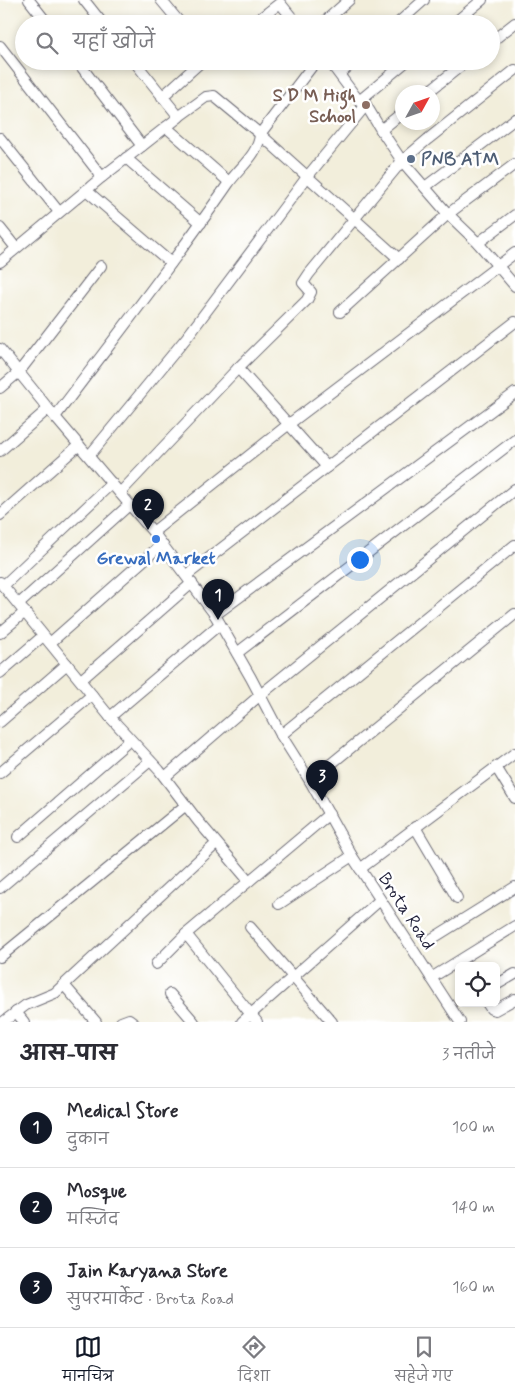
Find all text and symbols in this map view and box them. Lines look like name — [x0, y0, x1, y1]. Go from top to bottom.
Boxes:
search box — [15, 15, 500, 70]
icon: search — [33, 29, 61, 57]
text: यहाँ खोजें — [73, 30, 155, 55]
place label: S D M High School — [273, 84, 356, 129]
north arrow — [395, 85, 440, 130]
marker: S D M High School — [360, 99, 372, 111]
place label: PNB ATM — [421, 148, 499, 172]
marker: PNB ATM — [405, 153, 417, 165]
pin: 2 — [132, 489, 164, 530]
marker: Grewal Market — [150, 533, 162, 545]
place label: Grewal Market — [96, 547, 216, 571]
your location — [347, 547, 373, 573]
pin: 1 — [202, 579, 234, 620]
pin: 3 — [306, 760, 338, 801]
street label: Brota Road — [372, 868, 440, 955]
map controls — [455, 962, 500, 1007]
button: locate — [455, 962, 500, 1007]
text: आस-पास — [20, 1040, 117, 1068]
text: 3 नतीजे — [442, 1044, 495, 1065]
text: Medical Store — [67, 1099, 179, 1124]
text: 1 — [32, 1117, 40, 1138]
text: 100 m — [452, 1117, 495, 1138]
text: दुकान — [67, 1129, 109, 1150]
text: Mosque — [67, 1179, 127, 1204]
text: 2 — [32, 1197, 40, 1218]
text: 140 m — [451, 1197, 495, 1218]
text: मस्जिद — [67, 1209, 119, 1230]
text: Jain Karyana Store — [67, 1259, 228, 1284]
text: 3 — [32, 1277, 40, 1298]
text: 160 m — [452, 1277, 495, 1298]
text: सुपरमार्केट · Brota Road — [67, 1289, 234, 1310]
tab: मानचित्र — [62, 1333, 114, 1392]
tab: दिशा — [238, 1333, 270, 1392]
tab: सहेजे गए — [394, 1333, 453, 1392]

